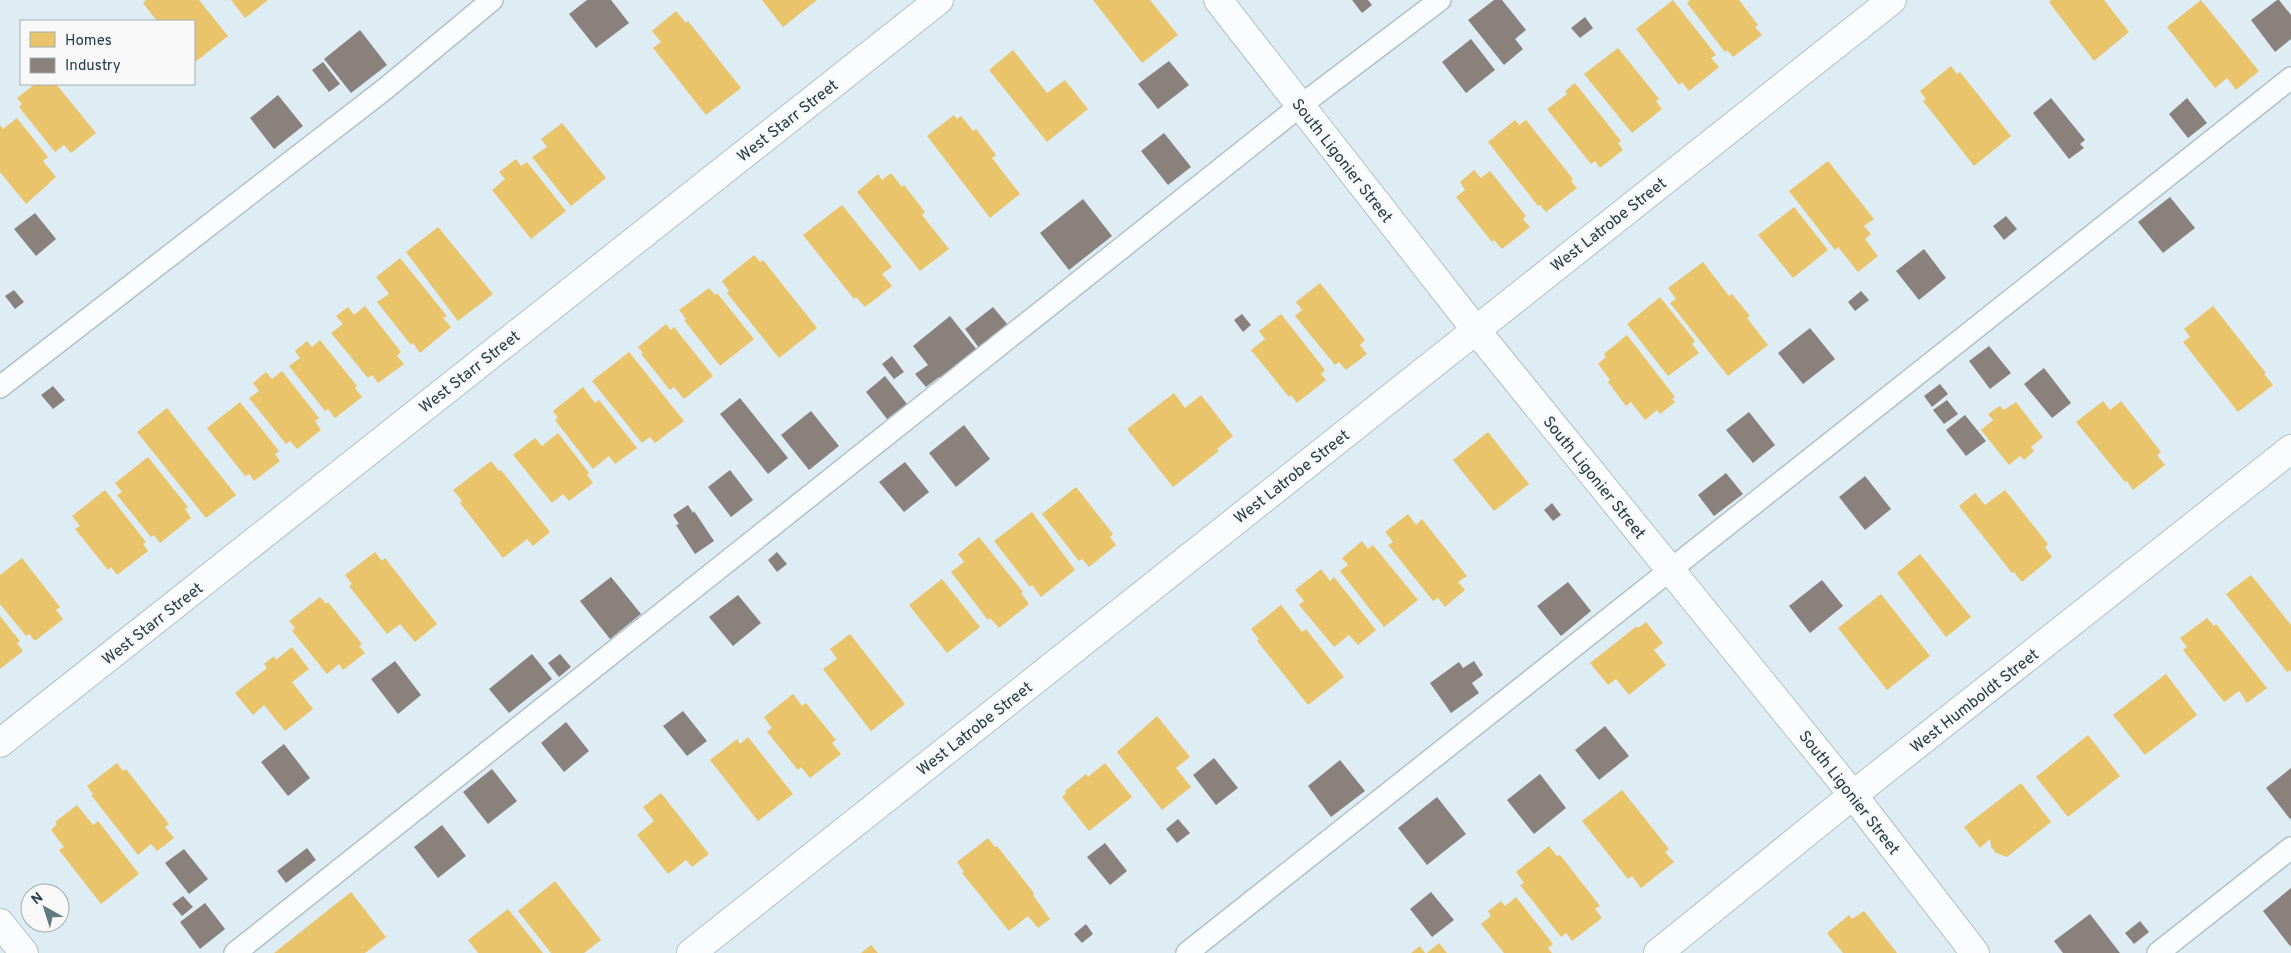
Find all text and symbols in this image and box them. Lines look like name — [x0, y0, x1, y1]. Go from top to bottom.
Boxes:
legend — [20, 20, 195, 85]
text: Homes — [65, 32, 112, 51]
text: Industry — [65, 57, 121, 76]
street label: West Starr Street — [734, 76, 843, 167]
street label: South Ligonier Street — [1287, 95, 1396, 227]
street label: West Latrobe Street — [1547, 174, 1671, 277]
street label: West Starr Street — [416, 327, 525, 418]
street label: South Ligonier Street — [1538, 413, 1649, 544]
street label: West Latrobe Street — [1230, 426, 1354, 529]
street label: West Starr Street — [99, 579, 208, 670]
street label: West Humboldt Street — [1907, 645, 2044, 758]
street label: West Latrobe Street — [913, 678, 1037, 781]
street label: South Ligonier Street — [1794, 727, 1903, 859]
north arrow — [20, 883, 70, 933]
text: N — [29, 889, 47, 909]

